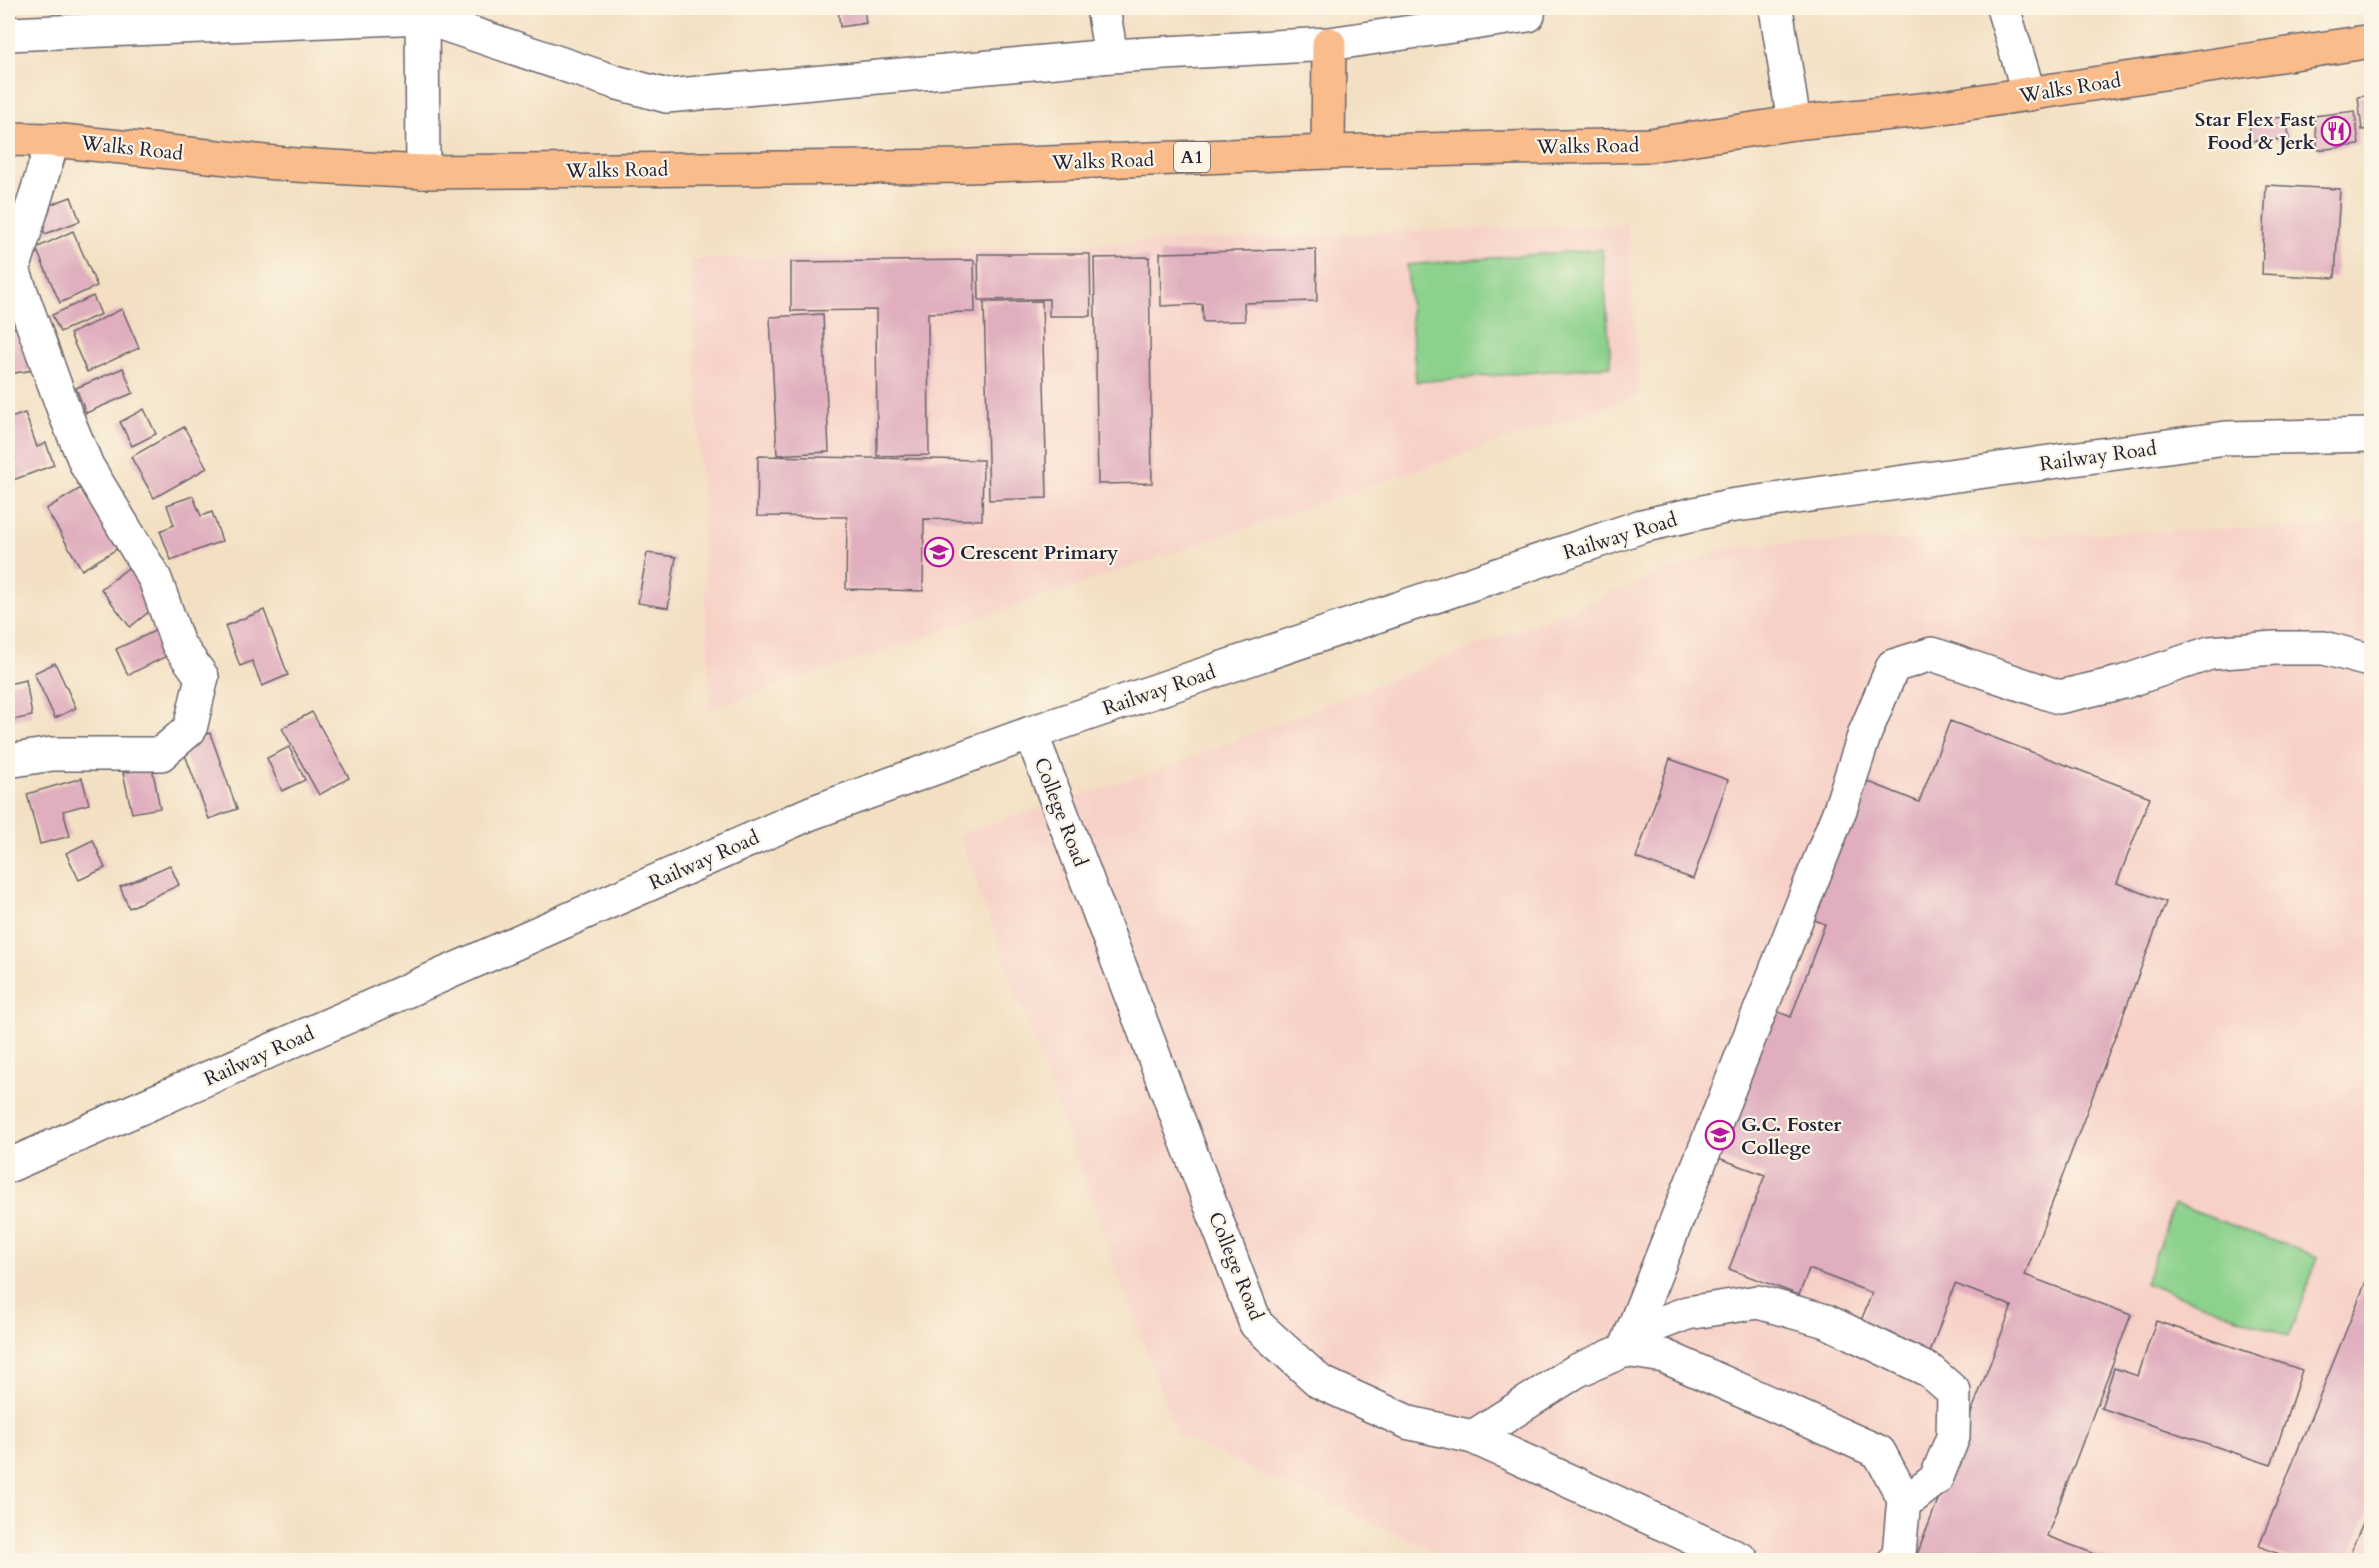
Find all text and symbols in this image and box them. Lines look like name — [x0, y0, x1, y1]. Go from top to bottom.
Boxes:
street label: Walks Road — [2016, 67, 2123, 110]
place label: Star Flex Fast Food & Jerk — [2195, 106, 2316, 156]
restaurant icon: Star Flex Fast Food & Jerk — [2320, 115, 2352, 147]
street label: Walks Road — [79, 129, 185, 167]
street label: Walks Road — [1535, 132, 1640, 160]
road number: A1 — [1174, 142, 1210, 172]
street label: Walks Road — [1050, 146, 1155, 176]
street label: Walks Road — [564, 156, 669, 184]
street label: Railway Road — [2038, 434, 2159, 478]
street label: Railway Road — [1560, 506, 1681, 566]
school or university icon: Crescent Primary — [923, 536, 955, 568]
place label: Crescent Primary — [960, 539, 1119, 566]
street label: Railway Road — [1099, 658, 1219, 722]
street label: College Road — [1028, 753, 1094, 871]
street label: Railway Road — [645, 824, 764, 896]
street label: Railway Road — [200, 1020, 319, 1092]
place label: G.C. Foster College — [1741, 1111, 1842, 1161]
school or university icon: G.C. Foster College — [1704, 1119, 1736, 1151]
street label: College Road — [1202, 1208, 1270, 1325]

